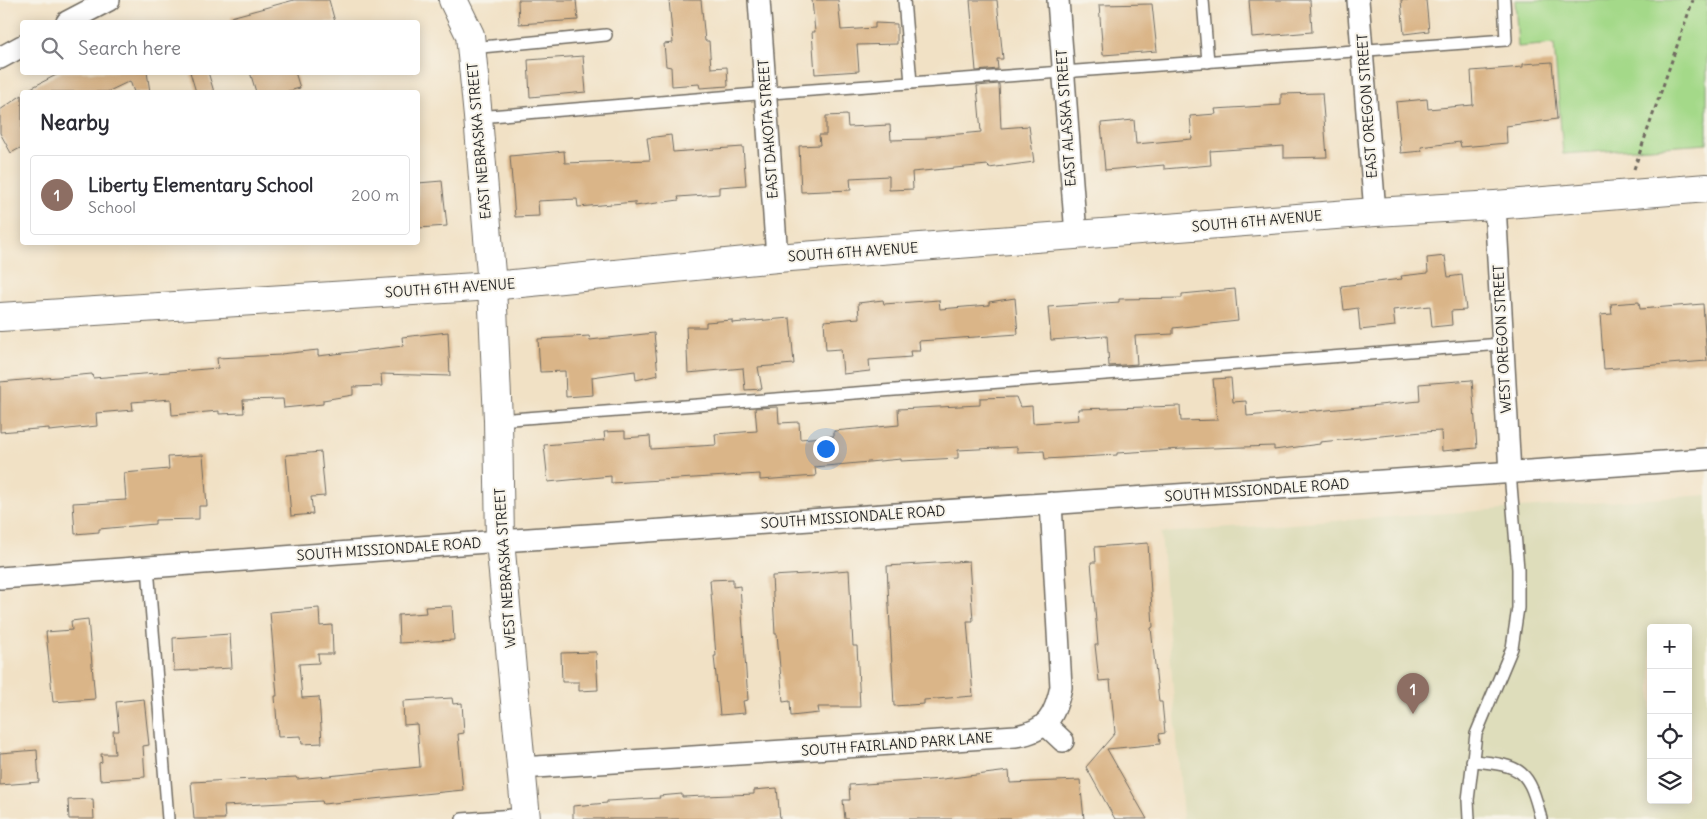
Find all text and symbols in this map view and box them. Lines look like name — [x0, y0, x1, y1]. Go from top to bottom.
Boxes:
search box — [20, 20, 420, 75]
street label: EAST OREGON STREET — [1353, 33, 1381, 179]
icon: search — [38, 34, 66, 62]
text: Search here — [78, 36, 181, 60]
street label: EAST ALASKA STREET — [1052, 49, 1080, 187]
street label: EAST DAKOTA STREET — [754, 58, 782, 200]
street label: EAST NEBRASKA STREET — [463, 62, 495, 220]
text: Nearby — [40, 109, 110, 136]
text: Liberty Elementary School — [88, 173, 313, 197]
text: 1 — [54, 185, 60, 205]
text: 200 m — [351, 185, 399, 205]
text: School — [88, 197, 136, 217]
street label: SOUTH 6TH AVENUE — [1191, 206, 1323, 236]
street label: SOUTH 6TH AVENUE — [787, 238, 919, 266]
street label: WEST OREGON STREET — [1489, 264, 1515, 414]
street label: SOUTH 6TH AVENUE — [384, 274, 516, 302]
your location — [813, 436, 839, 462]
street label: SOUTH MISSIONDALE ROAD — [1164, 475, 1350, 505]
street label: WEST NEBRASKA STREET — [490, 487, 520, 649]
street label: SOUTH MISSIONDALE ROAD — [760, 502, 946, 532]
street label: SOUTH MISSIONDALE ROAD — [296, 534, 482, 564]
map controls — [1647, 624, 1692, 804]
button: + — [1647, 624, 1692, 669]
button: − — [1647, 669, 1692, 714]
pin: 1 — [1397, 673, 1429, 714]
button: locate — [1647, 714, 1692, 759]
street label: SOUTH FAIRLAND PARK LANE — [801, 728, 993, 760]
button: layers — [1647, 759, 1692, 804]

